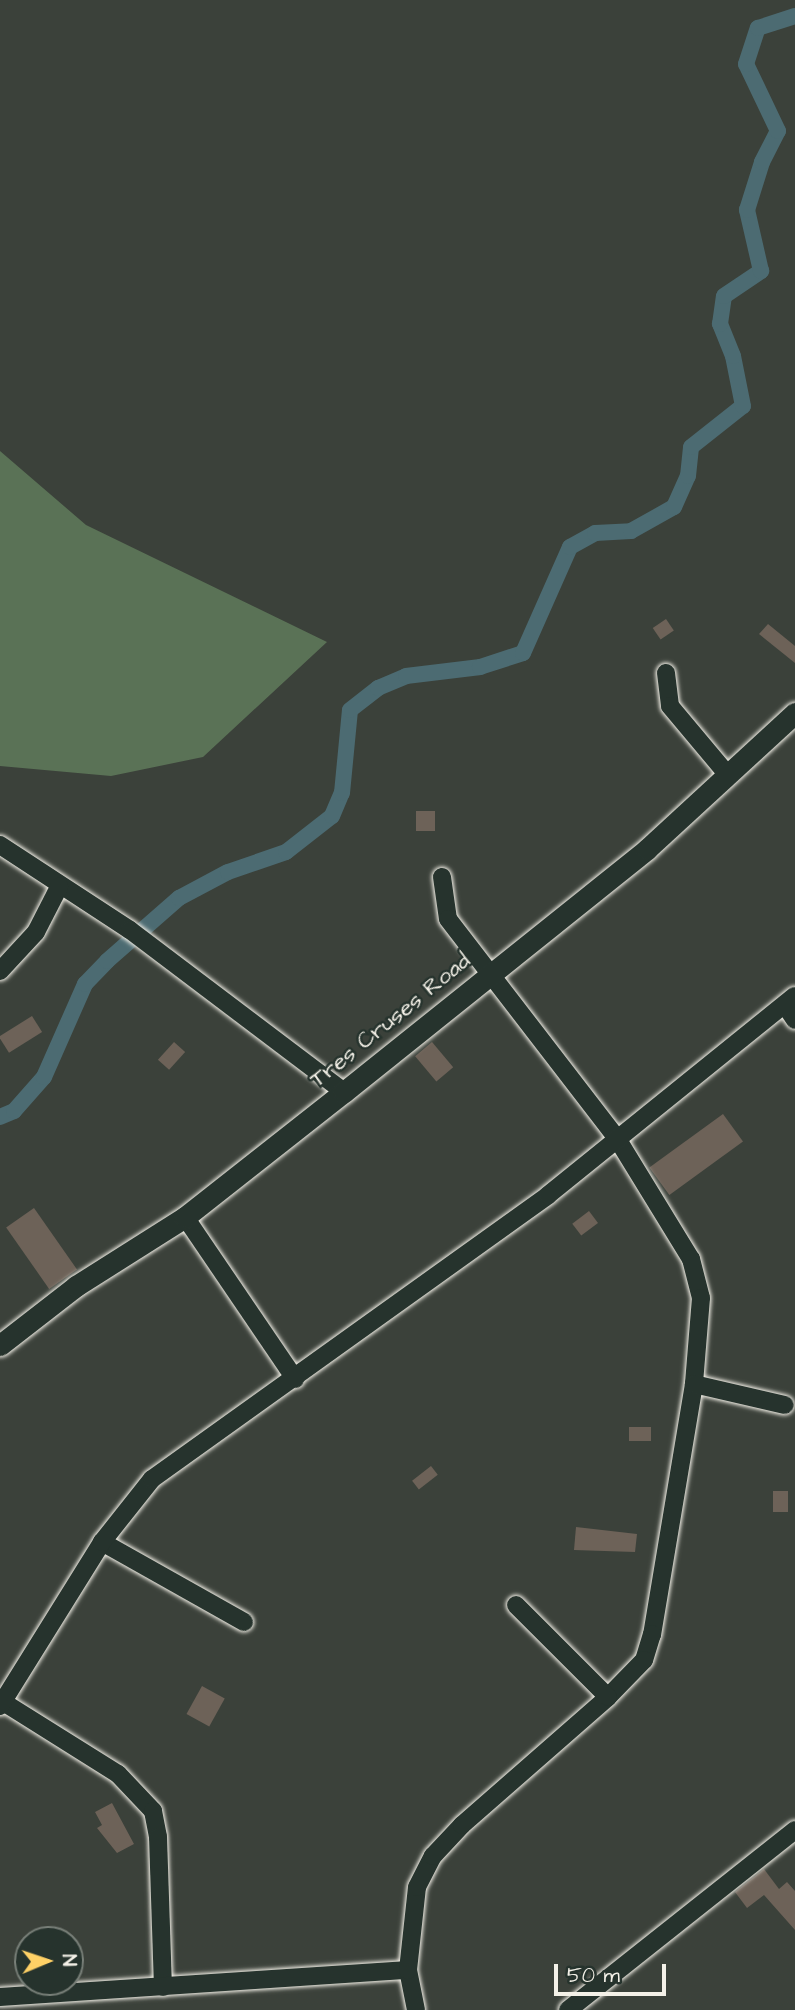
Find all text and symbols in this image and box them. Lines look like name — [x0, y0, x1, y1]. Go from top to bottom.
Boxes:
street label: Tres Cruses Road — [304, 947, 476, 1093]
north arrow — [14, 1926, 84, 1996]
scale bar — [557, 1951, 669, 1995]
text: N — [55, 1954, 82, 1967]
text: 50 m — [567, 1961, 620, 1990]

